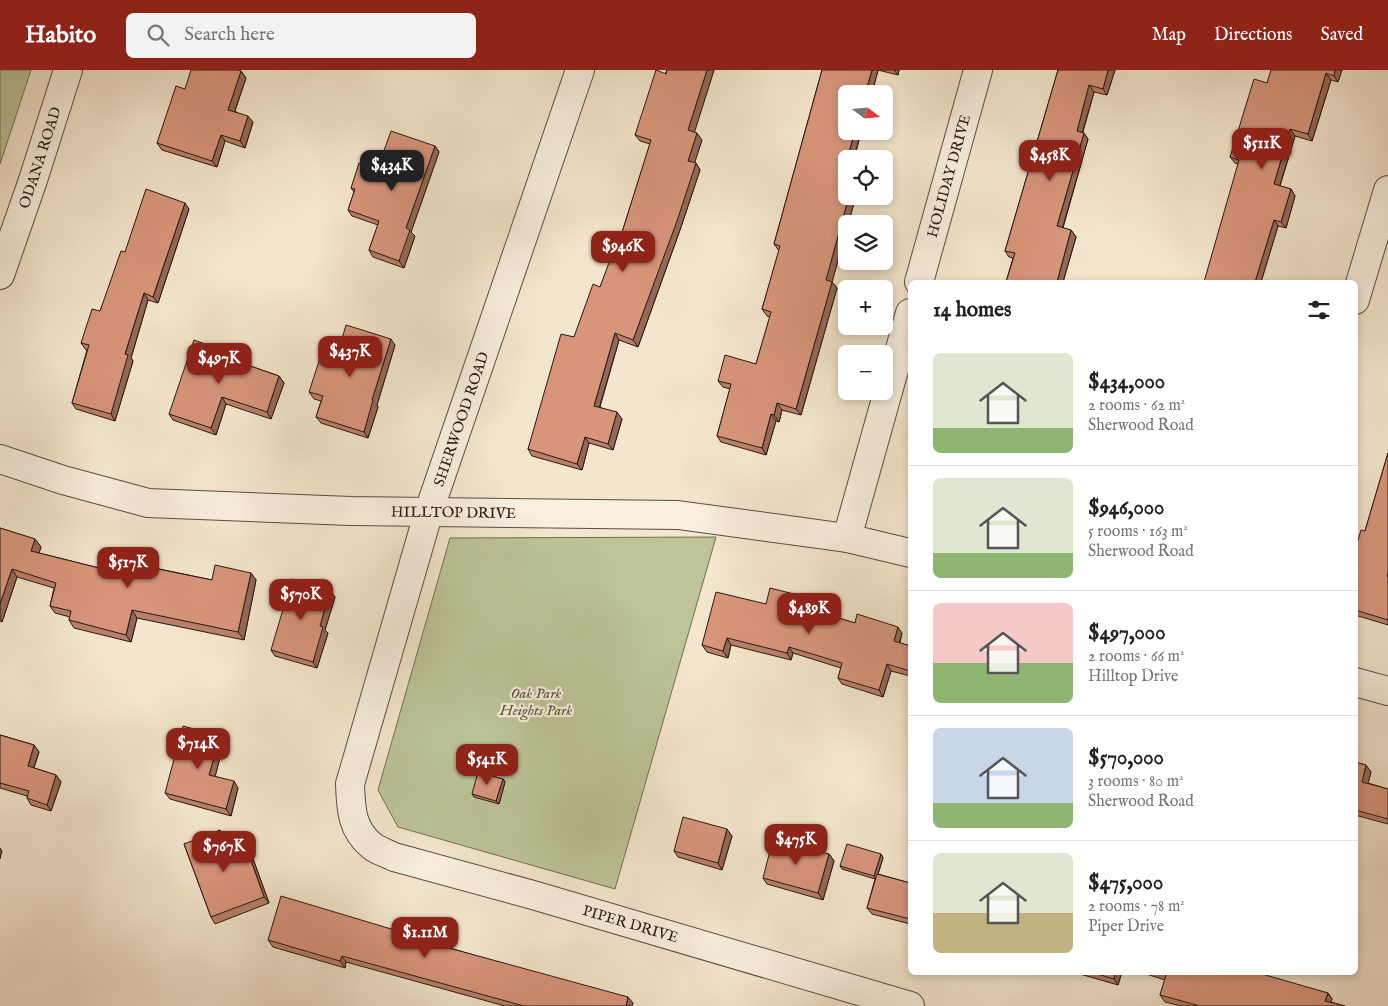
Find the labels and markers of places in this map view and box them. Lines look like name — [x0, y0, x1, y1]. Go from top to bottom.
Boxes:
pin: $511K — [1227, 128, 1297, 170]
pin: $458K — [1015, 140, 1085, 182]
pin: $434K — [357, 150, 427, 192]
pin: $946K — [588, 230, 658, 273]
pin: $437K — [315, 336, 385, 378]
pin: $497K — [184, 342, 254, 385]
pin: $517K — [93, 546, 163, 589]
pin: $570K — [266, 578, 336, 621]
pin: $489K — [774, 592, 844, 635]
pin: $714K — [163, 728, 233, 770]
pin: $541K — [452, 744, 522, 786]
pin: $475K — [761, 824, 831, 866]
pin: $767K — [189, 830, 259, 873]
pin: $1.11M — [384, 916, 466, 959]

